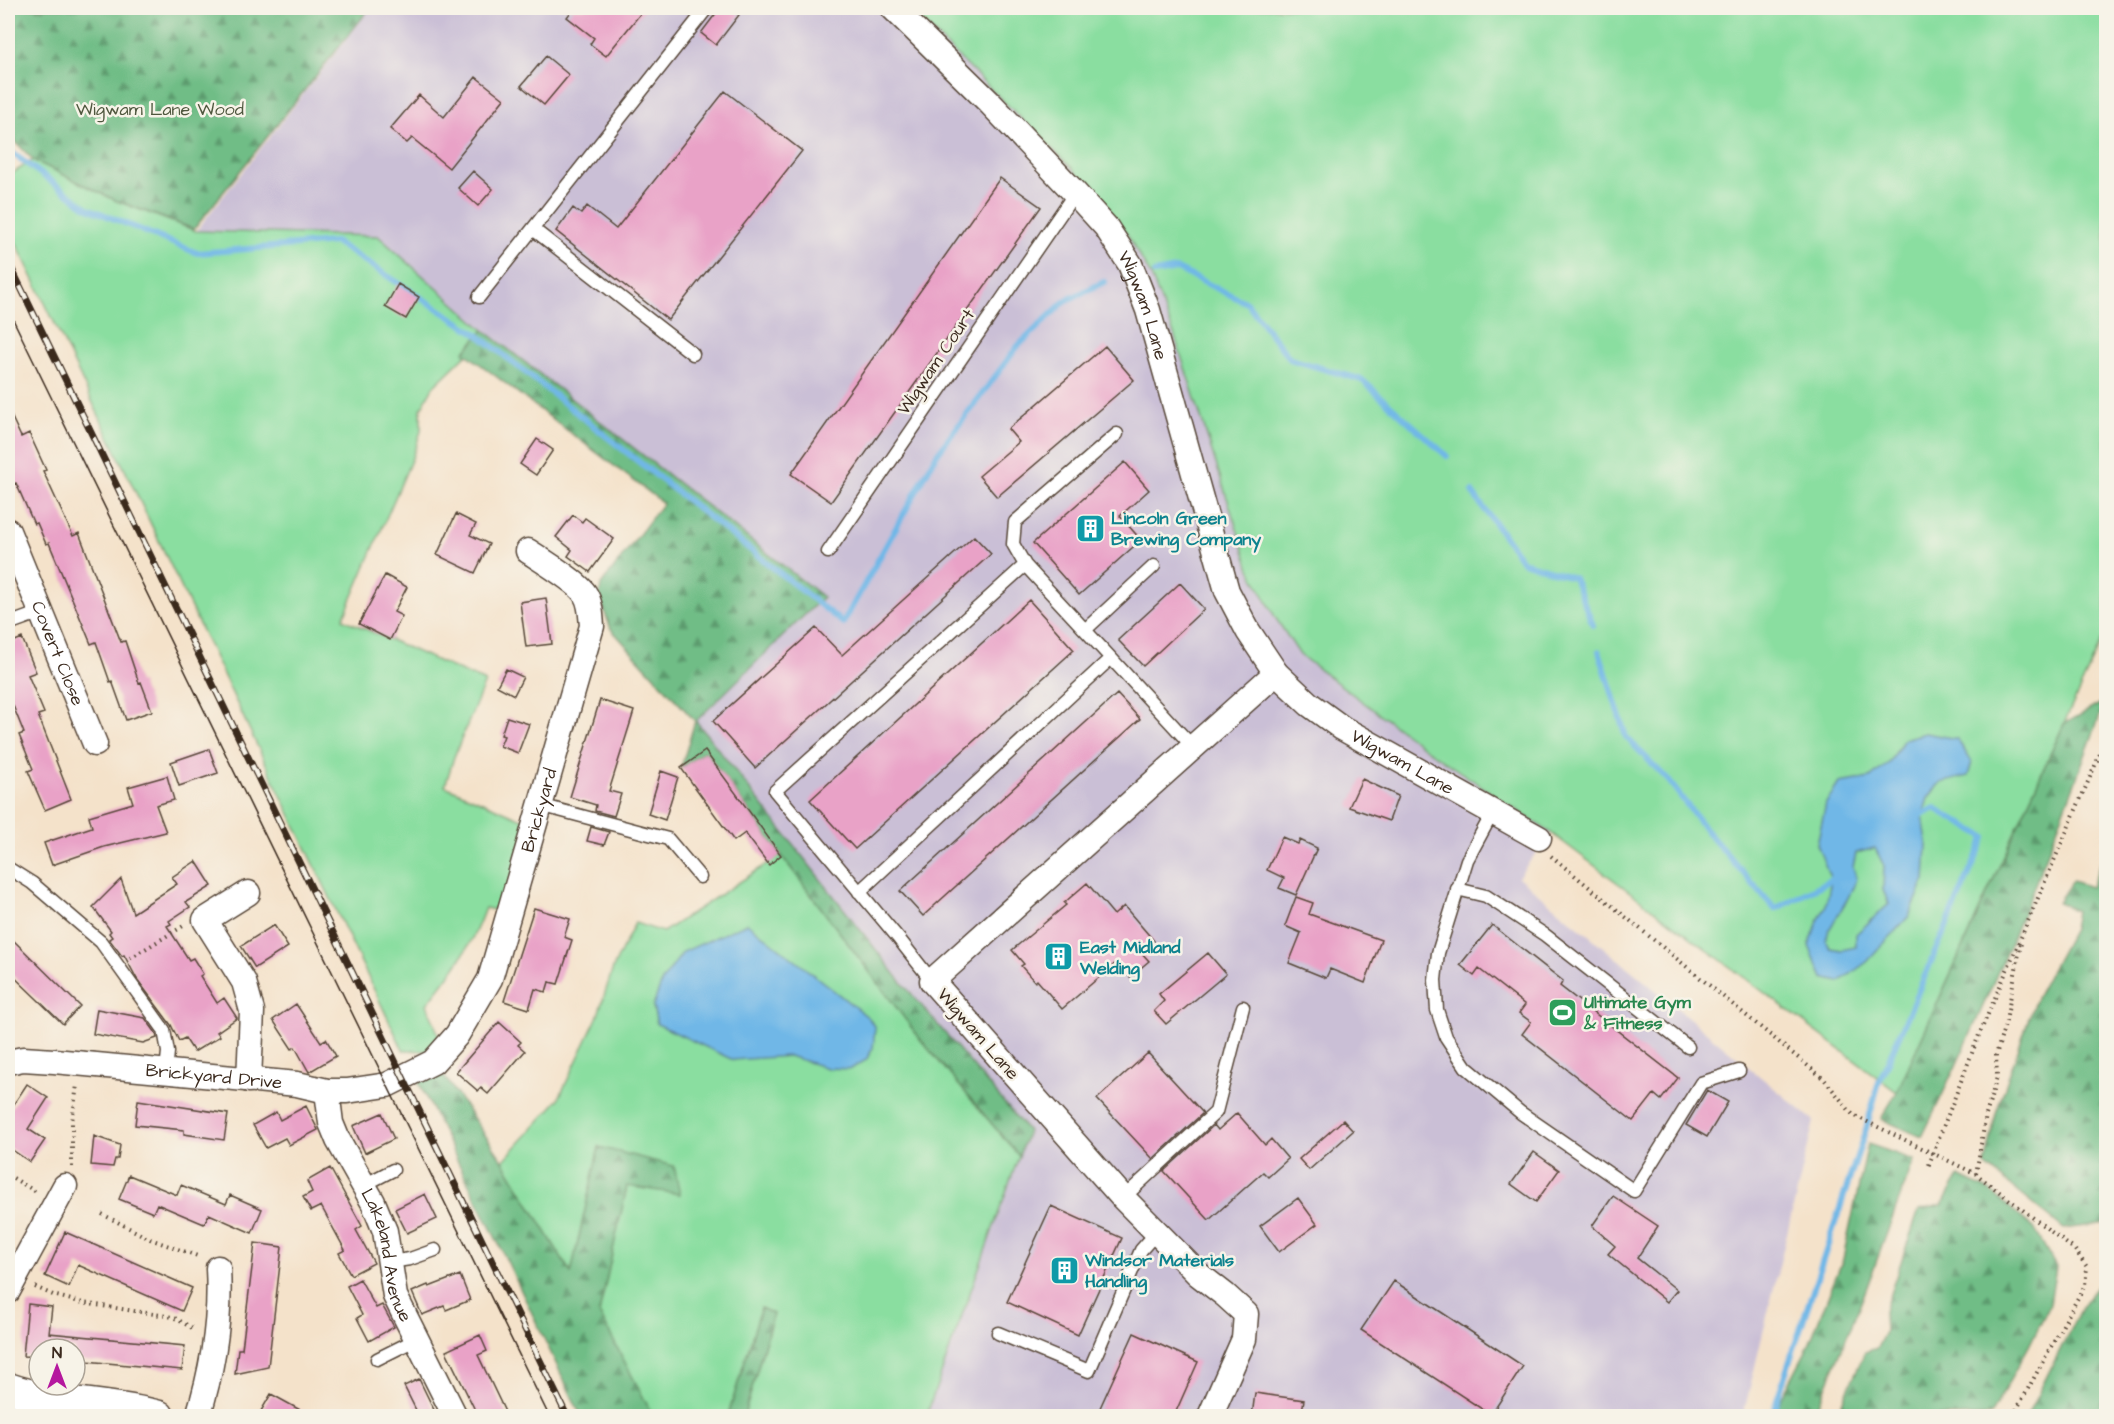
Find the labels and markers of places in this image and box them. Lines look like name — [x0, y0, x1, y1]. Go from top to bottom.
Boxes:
place label: Lincoln Green Brewing Company — [1111, 506, 1261, 553]
building icon: Lincoln Green Brewing Company — [1074, 512, 1106, 544]
place label: East Midland Welding — [1079, 935, 1181, 982]
building icon: East Midland Welding — [1043, 941, 1075, 973]
place label: Ultimate Gym & Fitness — [1583, 990, 1692, 1036]
sports icon: Ultimate Gym & Fitness — [1547, 996, 1579, 1028]
place label: Windsor Materials Handling — [1084, 1248, 1234, 1295]
building icon: Windsor Materials Handling — [1048, 1254, 1080, 1286]

